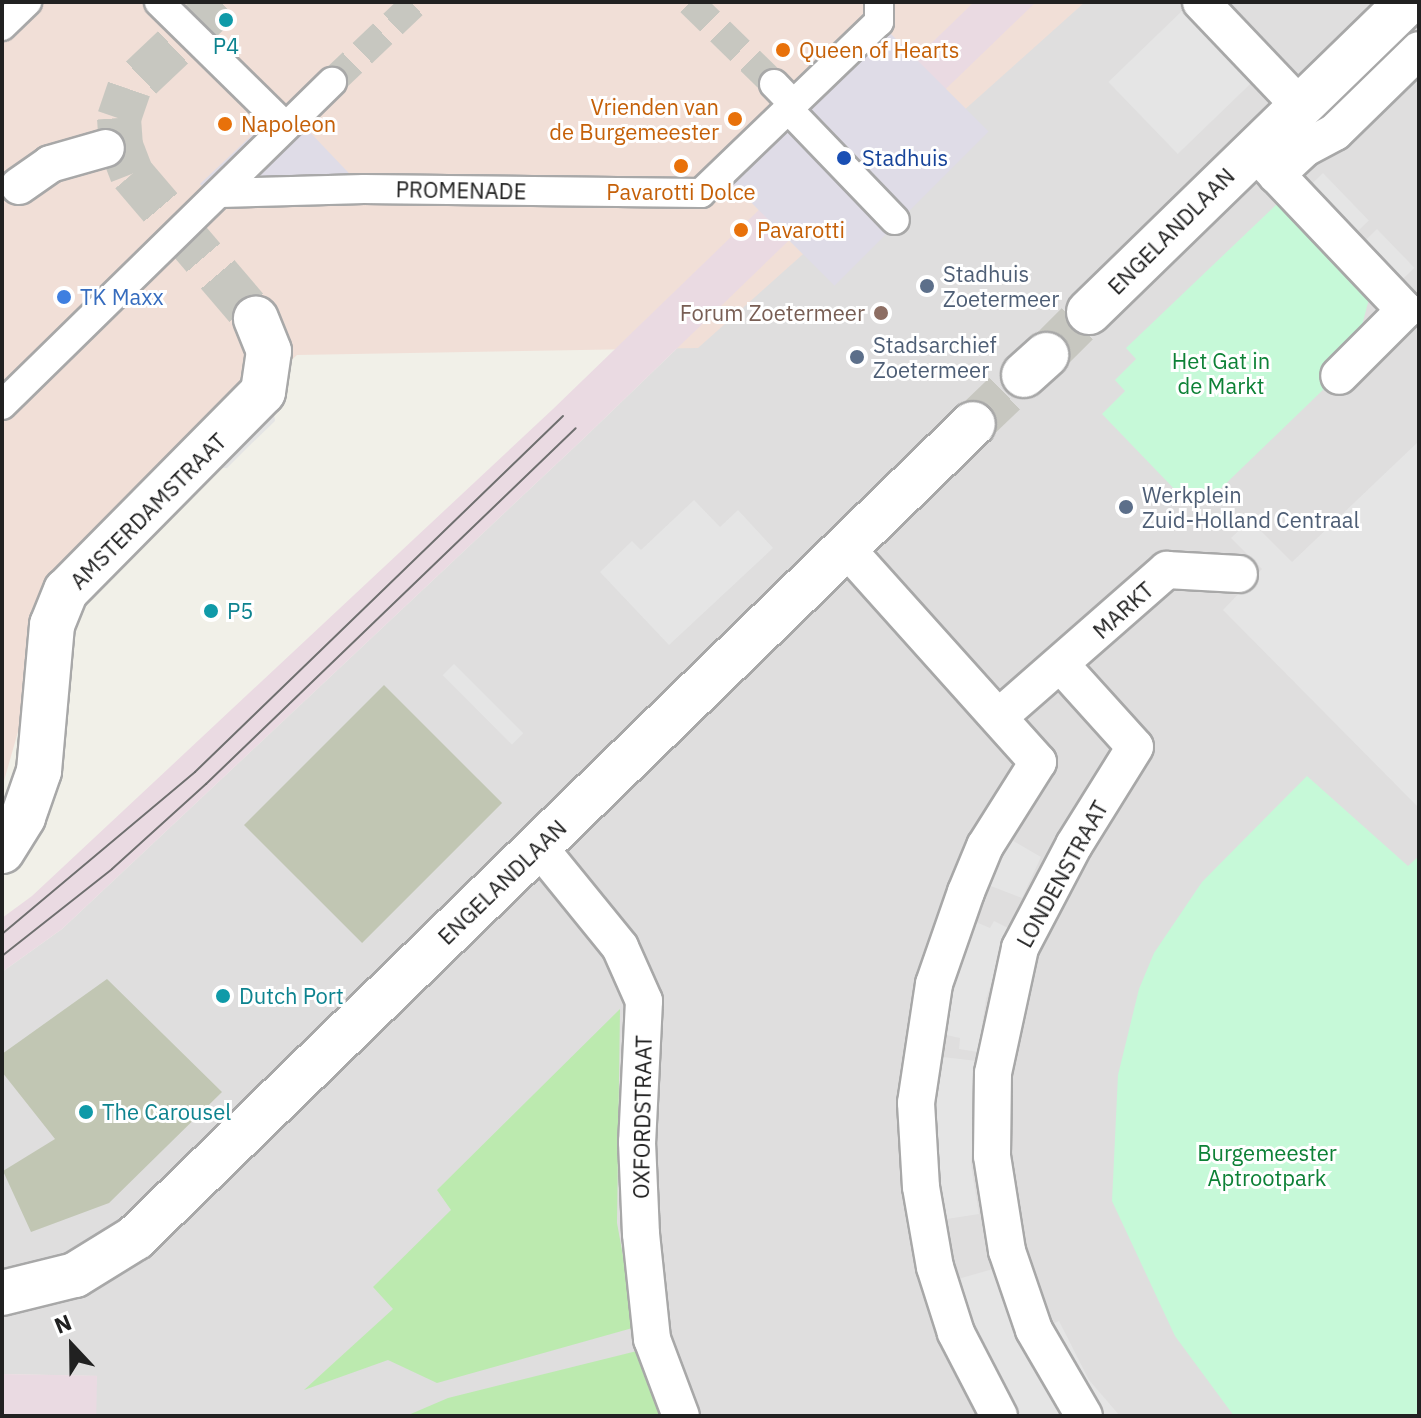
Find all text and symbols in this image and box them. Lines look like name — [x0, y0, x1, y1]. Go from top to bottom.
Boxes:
marker: P4 — [217, 11, 235, 29]
place label: P4 — [213, 33, 239, 59]
place label: Queen of Hearts — [799, 37, 959, 63]
marker: Queen of Hearts — [774, 41, 792, 59]
place label: Vrienden van de Burgemeester — [549, 93, 719, 144]
marker: Vrienden van de Burgemeester — [726, 110, 744, 128]
place label: Napoleon — [241, 111, 336, 137]
marker: Napoleon — [216, 115, 234, 133]
place label: Stadhuis — [862, 145, 948, 171]
marker: Stadhuis — [833, 147, 855, 169]
marker: Pavarotti Dolce — [672, 157, 690, 175]
street label: ENGELANDLAAN — [1102, 162, 1240, 300]
street label: PROMENADE — [395, 176, 527, 204]
place label: Pavarotti Dolce — [606, 179, 756, 205]
place label: Pavarotti — [757, 217, 845, 243]
marker: Pavarotti — [732, 221, 750, 239]
place label: Stadhuis Zoetermeer — [943, 260, 1059, 312]
marker: Stadhuis Zoetermeer — [918, 277, 936, 295]
place label: TK Maxx — [80, 284, 164, 310]
marker: TK Maxx — [55, 288, 73, 306]
place label: Forum Zoetermeer — [680, 300, 865, 326]
marker: Forum Zoetermeer — [872, 304, 890, 322]
place label: Stadsarchief Zoetermeer — [873, 331, 997, 382]
park label: Het Gat in de Markt — [1172, 347, 1270, 398]
marker: Stadsarchief Zoetermeer — [848, 348, 866, 366]
street label: AMSTERDAMSTRAAT — [65, 428, 231, 594]
place label: Werkplein Zuid-Holland Centraal — [1142, 481, 1360, 532]
marker: Werkplein Zuid-Holland Centraal — [1117, 498, 1135, 516]
street label: MARKT — [1087, 576, 1159, 644]
place label: P5 — [227, 598, 254, 624]
marker: P5 — [202, 602, 220, 620]
street label: LONDENSTRAAT — [1011, 796, 1113, 952]
street label: ENGELANDLAAN — [432, 814, 572, 950]
place label: Dutch Port — [239, 983, 344, 1009]
marker: Dutch Port — [214, 987, 232, 1005]
street label: OXFORDSTRAAT — [627, 1035, 657, 1199]
place label: The Carousel — [102, 1099, 231, 1125]
marker: The Carousel — [77, 1103, 95, 1121]
park label: Burgemeester Aptrootpark — [1197, 1139, 1337, 1190]
north arrow — [32, 1306, 112, 1386]
text: N — [50, 1307, 76, 1340]

